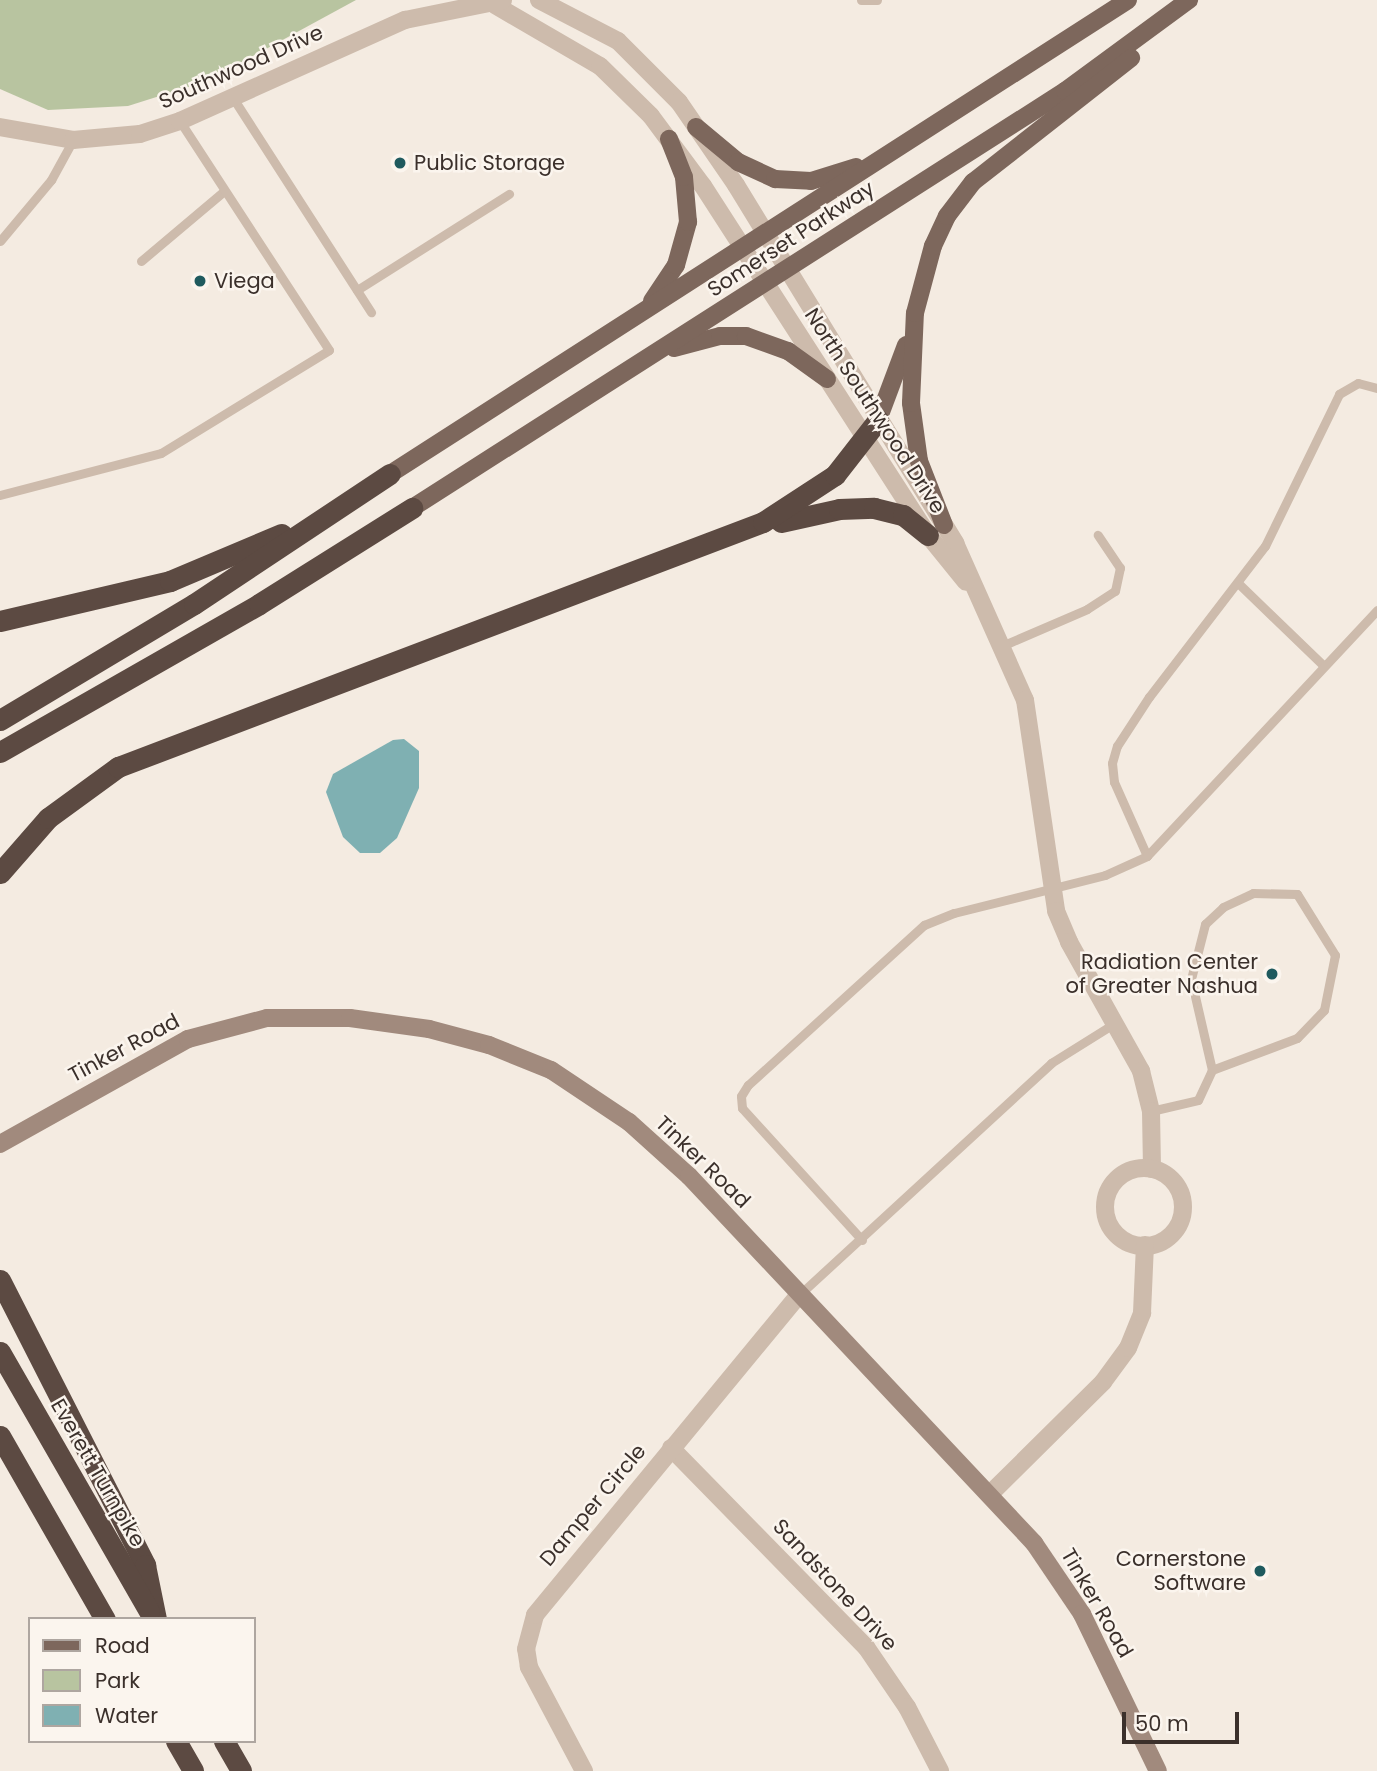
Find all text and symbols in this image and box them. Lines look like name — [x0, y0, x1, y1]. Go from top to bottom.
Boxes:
street label: Southwood Drive — [155, 20, 327, 114]
place label: Public Storage — [414, 150, 565, 176]
marker: Public Storage — [392, 155, 408, 171]
street label: Somerset Parkway — [703, 176, 879, 302]
place label: Viega — [214, 268, 275, 294]
marker: Viega — [192, 273, 208, 289]
street label: North Southwood Drive — [799, 304, 951, 518]
place label: Radiation Center of Greater Nashua — [1066, 949, 1258, 999]
marker: Radiation Center of Greater Nashua — [1264, 966, 1280, 982]
street label: Tinker Road — [64, 1008, 184, 1088]
street label: Tinker Road — [650, 1111, 756, 1213]
street label: Everett Turnpike — [45, 1395, 151, 1551]
street label: Damper Circle — [535, 1439, 651, 1571]
street label: Sandstone Drive — [768, 1514, 902, 1656]
street label: Tinker Road — [1056, 1544, 1138, 1662]
place label: Cornerstone Software — [1116, 1546, 1246, 1596]
marker: Cornerstone Software — [1252, 1563, 1268, 1579]
legend — [28, 1617, 256, 1743]
text: Road — [95, 1631, 150, 1660]
text: Park — [95, 1666, 140, 1695]
scale bar — [1125, 1698, 1242, 1742]
text: Water — [95, 1701, 158, 1730]
text: 50 m — [1135, 1709, 1189, 1738]

